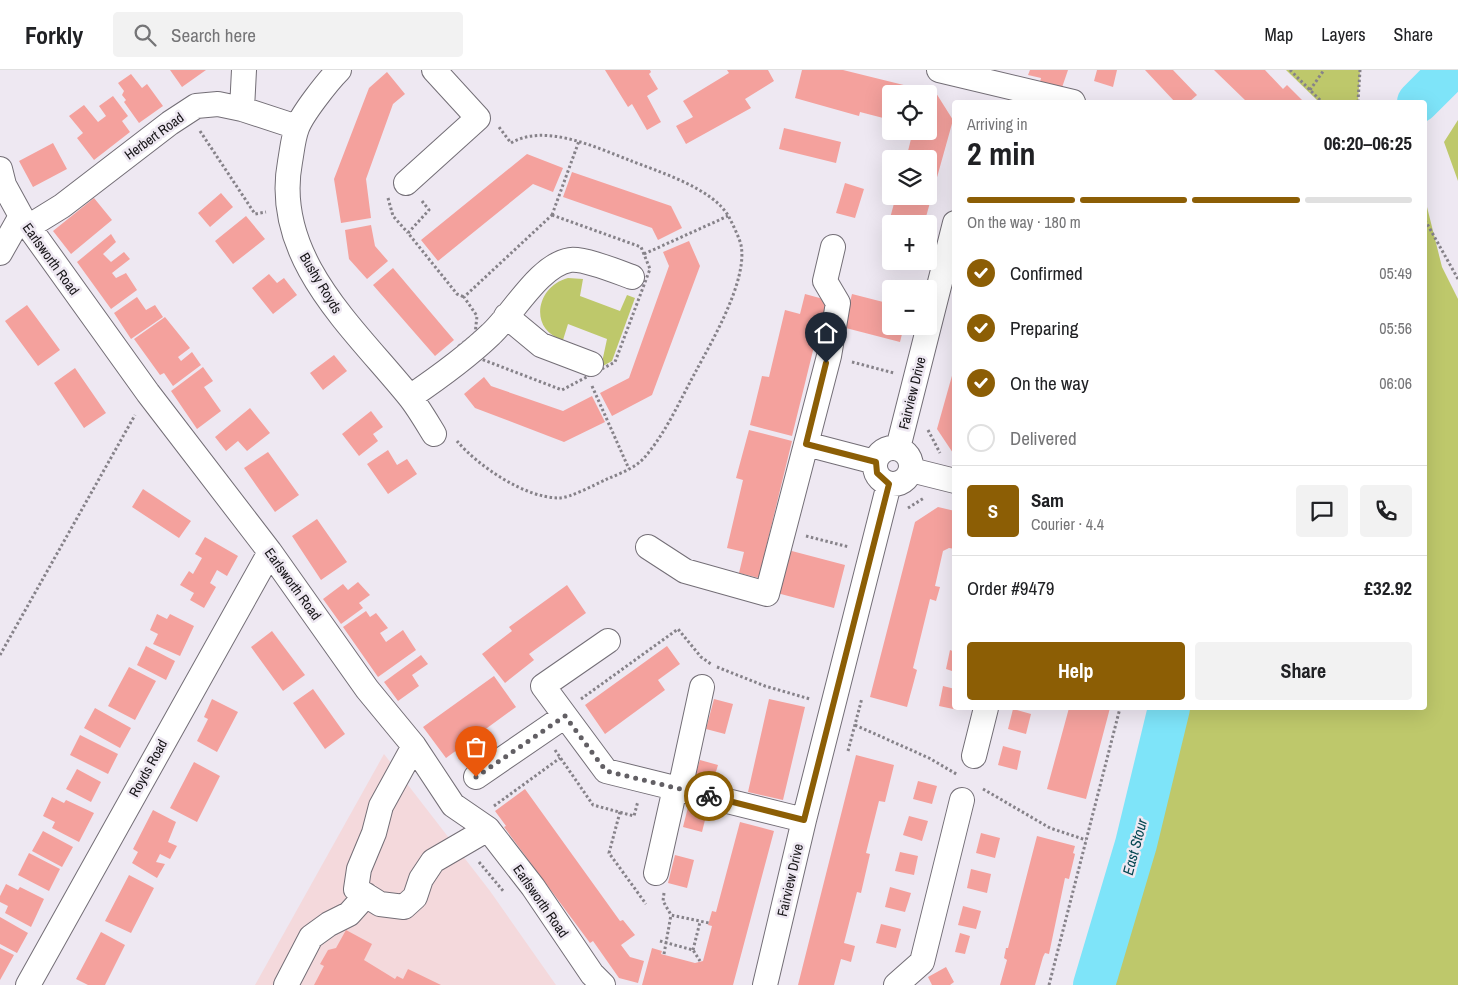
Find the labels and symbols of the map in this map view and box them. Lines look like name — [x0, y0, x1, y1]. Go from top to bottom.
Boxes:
street label: Herbert Road — [121, 108, 187, 164]
street label: Earlsworth Road — [19, 219, 83, 299]
street label: Bushy Royds — [296, 249, 346, 317]
pin — [805, 312, 847, 363]
street label: Fairview Drive — [894, 355, 930, 431]
street label: Earlsworth Road — [261, 544, 325, 624]
pin — [455, 726, 497, 777]
street label: Royds Road — [125, 736, 171, 800]
courier — [684, 771, 734, 821]
water label: East Stour — [1117, 816, 1152, 877]
street label: Fairview Drive — [773, 842, 807, 918]
street label: Earlsworth Road — [509, 861, 573, 941]

